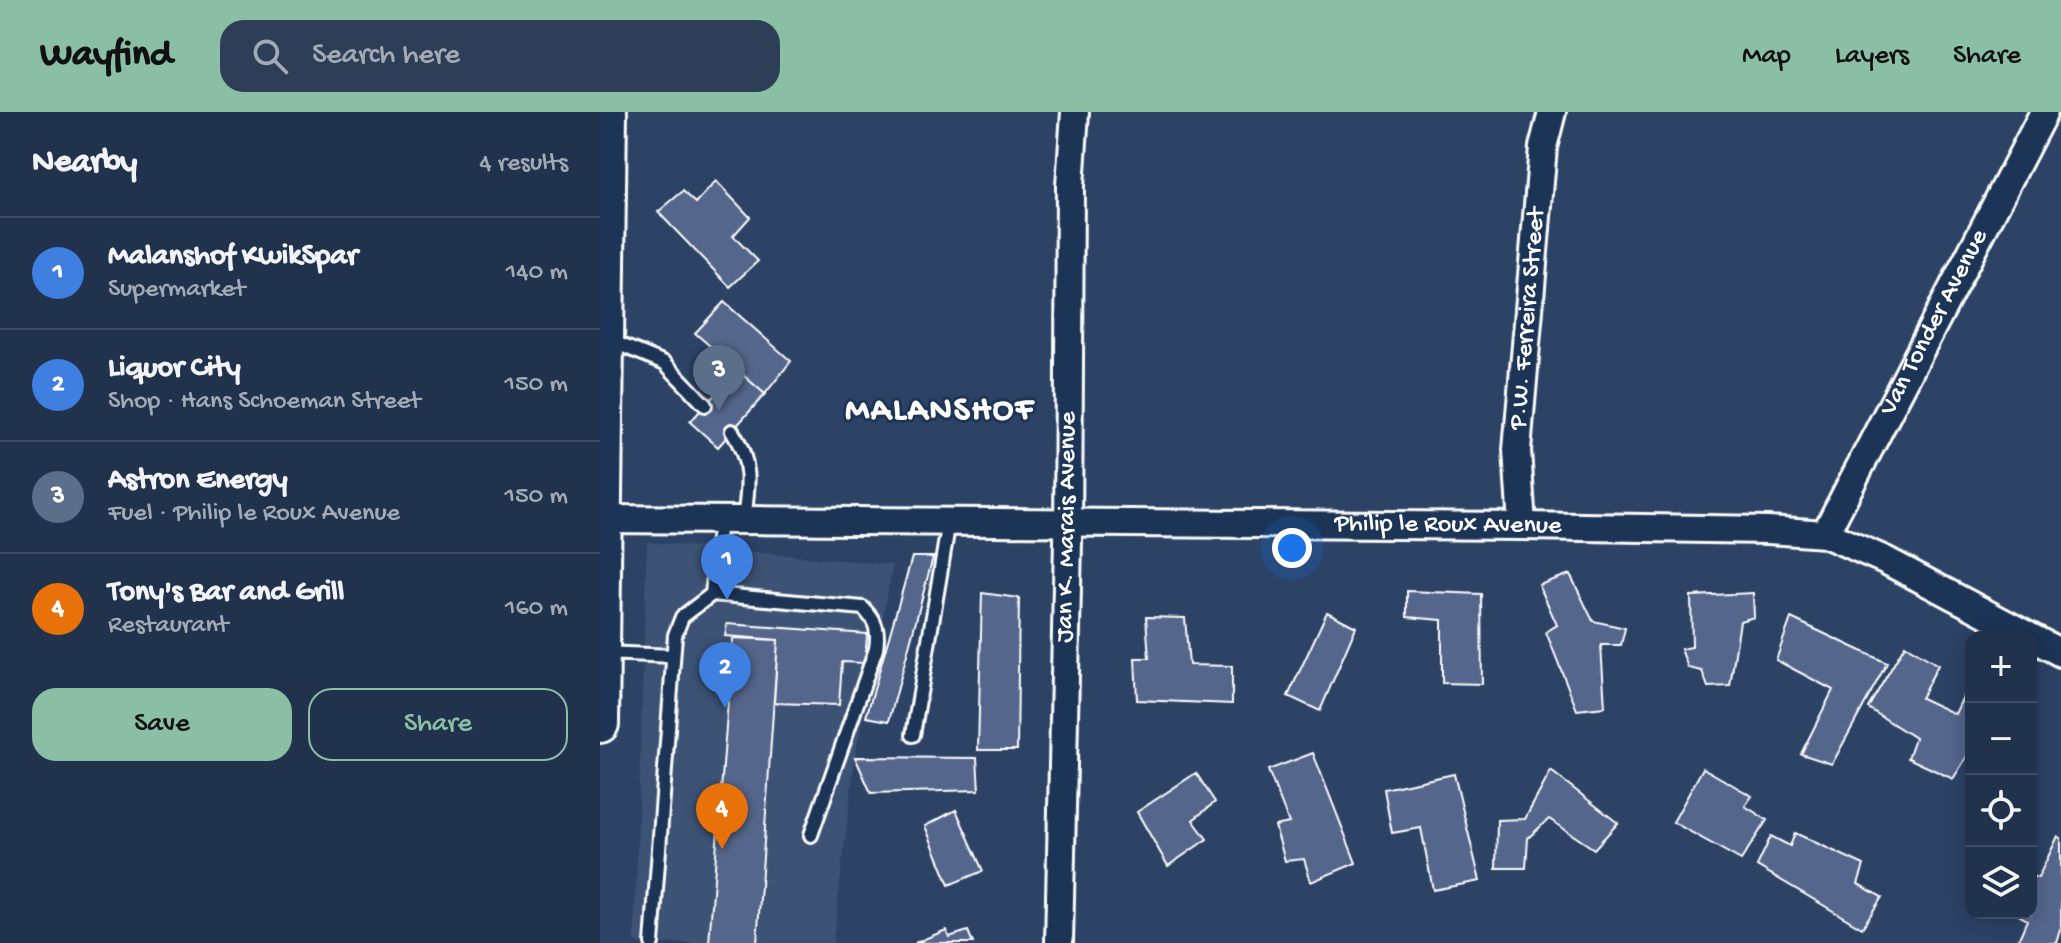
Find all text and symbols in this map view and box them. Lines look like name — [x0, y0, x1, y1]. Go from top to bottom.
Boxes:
search box — [220, 20, 780, 92]
text: Wayfind — [40, 34, 172, 78]
icon: search — [248, 34, 292, 78]
text: Search here — [312, 39, 460, 74]
text: Map — [1742, 40, 1791, 73]
text: Layers — [1835, 40, 1909, 73]
text: Share — [1953, 40, 2021, 73]
text: Nearby — [32, 144, 137, 184]
text: 4 results — [479, 149, 568, 180]
street label: P.W. Ferreira Street — [1503, 204, 1553, 432]
street label: Van Tonder Avenue — [1873, 224, 1996, 422]
text: Malanshof KwikSpar — [108, 240, 358, 275]
text: 1 — [53, 258, 63, 289]
text: 140 m — [506, 258, 568, 289]
text: Supermarket — [108, 275, 245, 306]
pin: 3 — [693, 345, 745, 411]
text: Liquor City — [108, 352, 241, 387]
text: 2 — [52, 370, 64, 401]
text: 150 m — [504, 370, 568, 401]
text: Shop · Hans Schoeman Street — [108, 387, 421, 418]
district label: MALANSHOF — [845, 392, 1035, 432]
street label: Jan K. Marais Avenue — [1050, 411, 1084, 643]
text: Astron Energy — [108, 464, 287, 499]
text: 3 — [51, 482, 65, 513]
text: 150 m — [504, 482, 568, 513]
text: Fuel · Philip le Roux Avenue — [108, 499, 400, 530]
street label: Philip le Roux Avenue — [1333, 509, 1562, 542]
your location — [1272, 528, 1312, 568]
pin: 1 — [701, 534, 753, 600]
text: Tony's Bar and Grill — [108, 576, 344, 611]
text: 4 — [52, 594, 64, 625]
text: 160 m — [505, 594, 568, 625]
text: Restaurant — [108, 611, 228, 642]
map controls — [1965, 631, 2037, 919]
button: + — [1965, 631, 2037, 703]
pin: 2 — [699, 642, 751, 708]
button: Save — [32, 688, 292, 761]
button: Share — [308, 688, 568, 761]
button: − — [1965, 703, 2037, 775]
button: locate — [1965, 775, 2037, 847]
pin: 4 — [696, 783, 748, 849]
button: layers — [1965, 847, 2037, 919]

